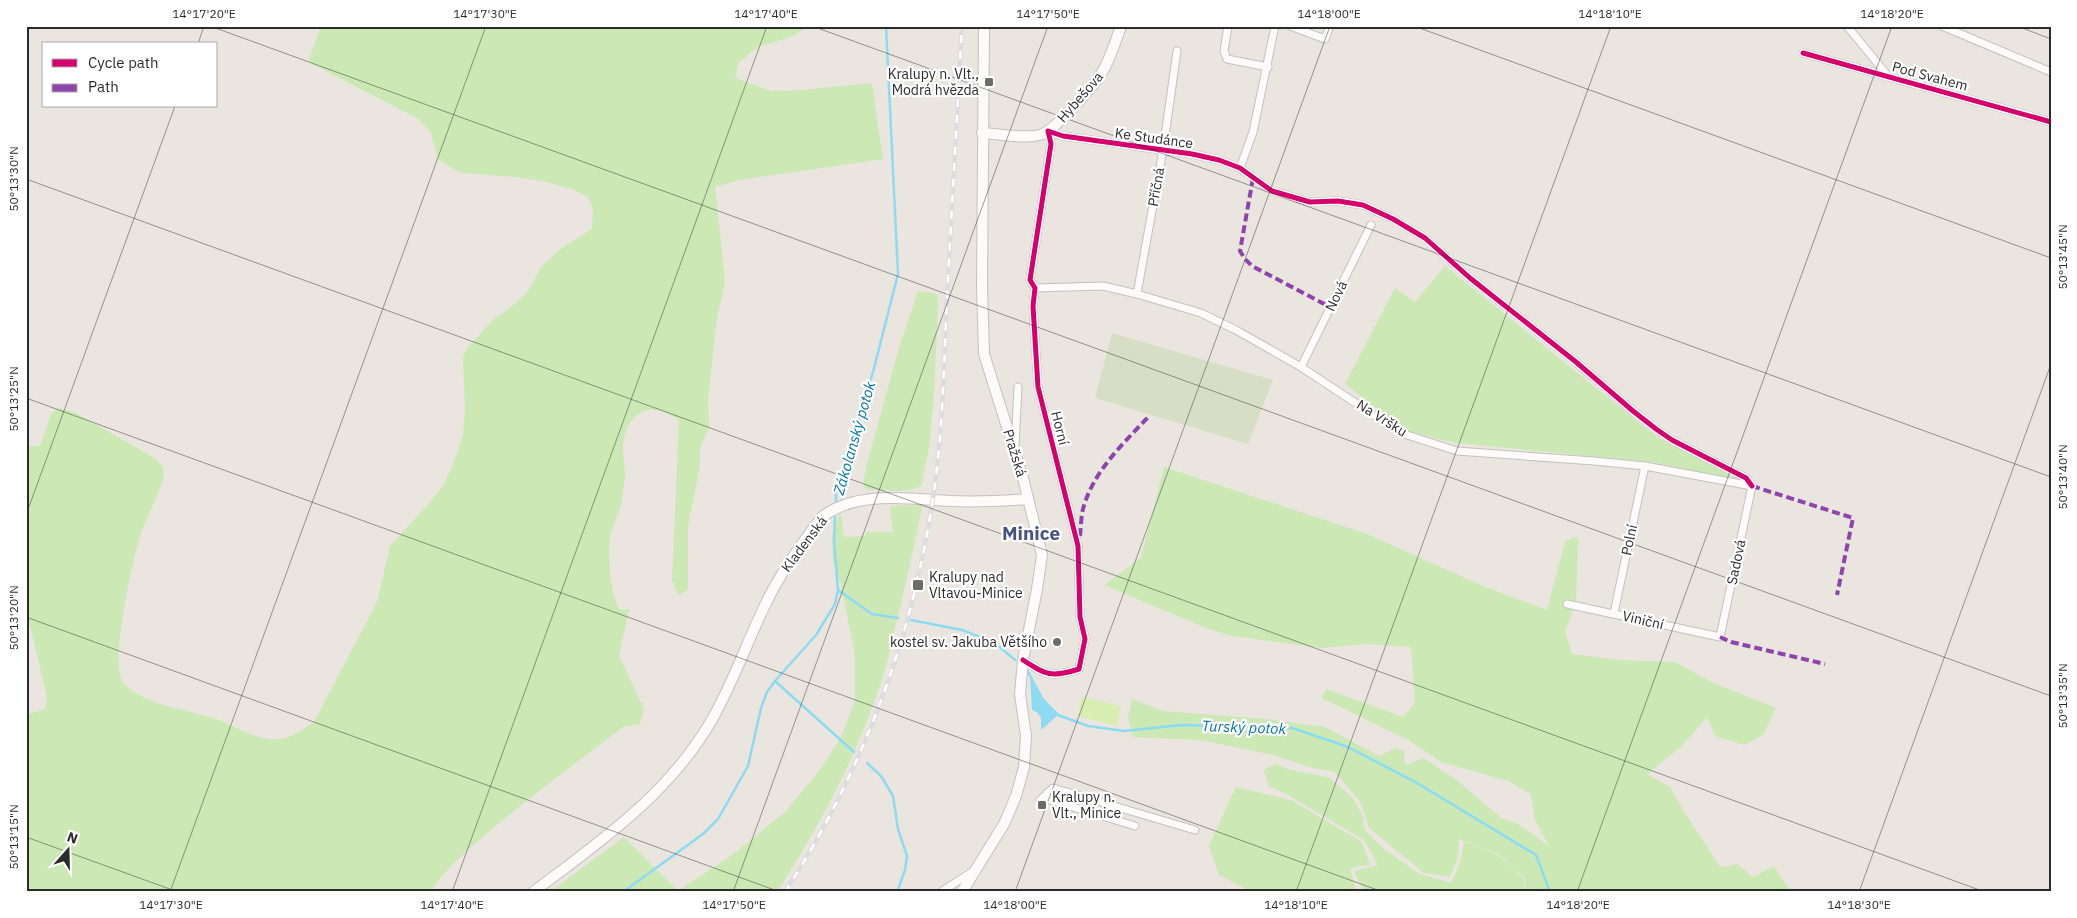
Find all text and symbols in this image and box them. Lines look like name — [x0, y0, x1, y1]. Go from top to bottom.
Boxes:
text: 14°17'20"E — [172, 6, 236, 21]
text: 14°17'30"E — [453, 6, 517, 21]
text: 14°17'40"E — [734, 6, 798, 21]
text: 14°17'50"E — [1016, 6, 1080, 21]
text: 14°18'00"E — [1297, 6, 1361, 21]
text: 14°18'10"E — [1578, 6, 1642, 21]
text: 14°18'20"E — [1860, 6, 1924, 21]
legend — [42, 42, 218, 108]
text: Cycle path — [88, 53, 159, 72]
street label: Pod Svahem — [1890, 57, 1970, 95]
place label: Kralupy n. Vlt., Modrá hvězda — [888, 65, 980, 99]
street label: Hybešova — [1053, 68, 1107, 126]
marker: Kralupy n. Vlt., Modrá hvězda — [983, 76, 995, 88]
text: Path — [88, 77, 119, 96]
street label: Ke Studánce — [1114, 124, 1195, 152]
text: 50°13'30"N — [6, 146, 21, 212]
street label: Příčná — [1144, 165, 1168, 208]
text: 50°13'45"N — [2055, 224, 2070, 290]
street label: Nová — [1321, 277, 1351, 314]
text: 50°13'25"N — [6, 366, 21, 432]
water label: Zákolanský potok — [828, 379, 879, 498]
street label: Na Vršku — [1353, 395, 1411, 441]
street label: Horní — [1047, 409, 1073, 447]
street label: Pražská — [999, 427, 1031, 480]
text: 50°13'40"N — [2055, 444, 2070, 510]
street label: Kladenská — [777, 512, 831, 576]
district label: Minice — [1002, 521, 1060, 545]
street label: Polní — [1617, 522, 1641, 557]
street label: Sadová — [1722, 537, 1750, 586]
place label: Kralupy nad Vltavou-Minice — [929, 568, 1023, 602]
marker: Kralupy nad Vltavou-Minice — [911, 578, 925, 592]
text: 50°13'20"N — [6, 585, 21, 651]
street label: Viniční — [1621, 607, 1666, 634]
place label: kostel sv. Jakuba Většího — [890, 633, 1047, 651]
marker: kostel sv. Jakuba Většího — [1051, 636, 1063, 648]
text: 50°13'35"N — [2055, 663, 2070, 729]
water label: Turský potok — [1201, 716, 1287, 738]
place label: Kralupy n. Vlt., Minice — [1052, 788, 1121, 822]
marker: Kralupy n. Vlt., Minice — [1036, 799, 1048, 811]
text: 50°13'15"N — [6, 804, 21, 870]
north arrow — [42, 826, 92, 876]
text: N — [65, 828, 80, 848]
text: 14°17'30"E — [139, 897, 203, 912]
text: 14°17'40"E — [420, 897, 484, 912]
text: 14°17'50"E — [702, 897, 766, 912]
text: 14°18'00"E — [983, 897, 1047, 912]
text: 14°18'10"E — [1264, 897, 1328, 912]
text: 14°18'20"E — [1546, 897, 1610, 912]
text: 14°18'30"E — [1827, 897, 1891, 912]

